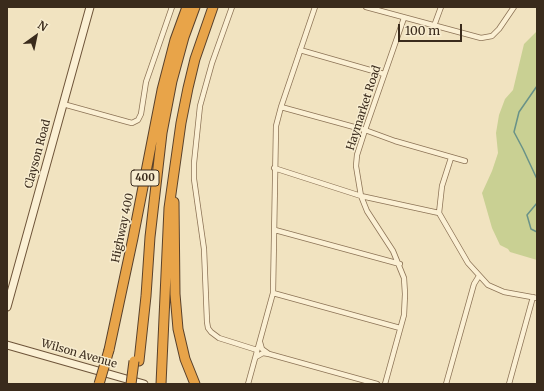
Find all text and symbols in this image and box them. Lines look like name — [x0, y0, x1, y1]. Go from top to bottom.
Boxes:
north arrow — [16, 16, 56, 56]
scale bar — [400, 16, 464, 42]
text: N — [35, 18, 50, 34]
text: 100 m — [405, 23, 440, 38]
street label: Haymarket Road — [344, 64, 384, 152]
street label: Clayson Road — [22, 118, 54, 190]
road number: 400 — [131, 170, 159, 186]
street label: Highway 400 — [109, 192, 137, 264]
street label: Wilson Avenue — [40, 337, 118, 371]

